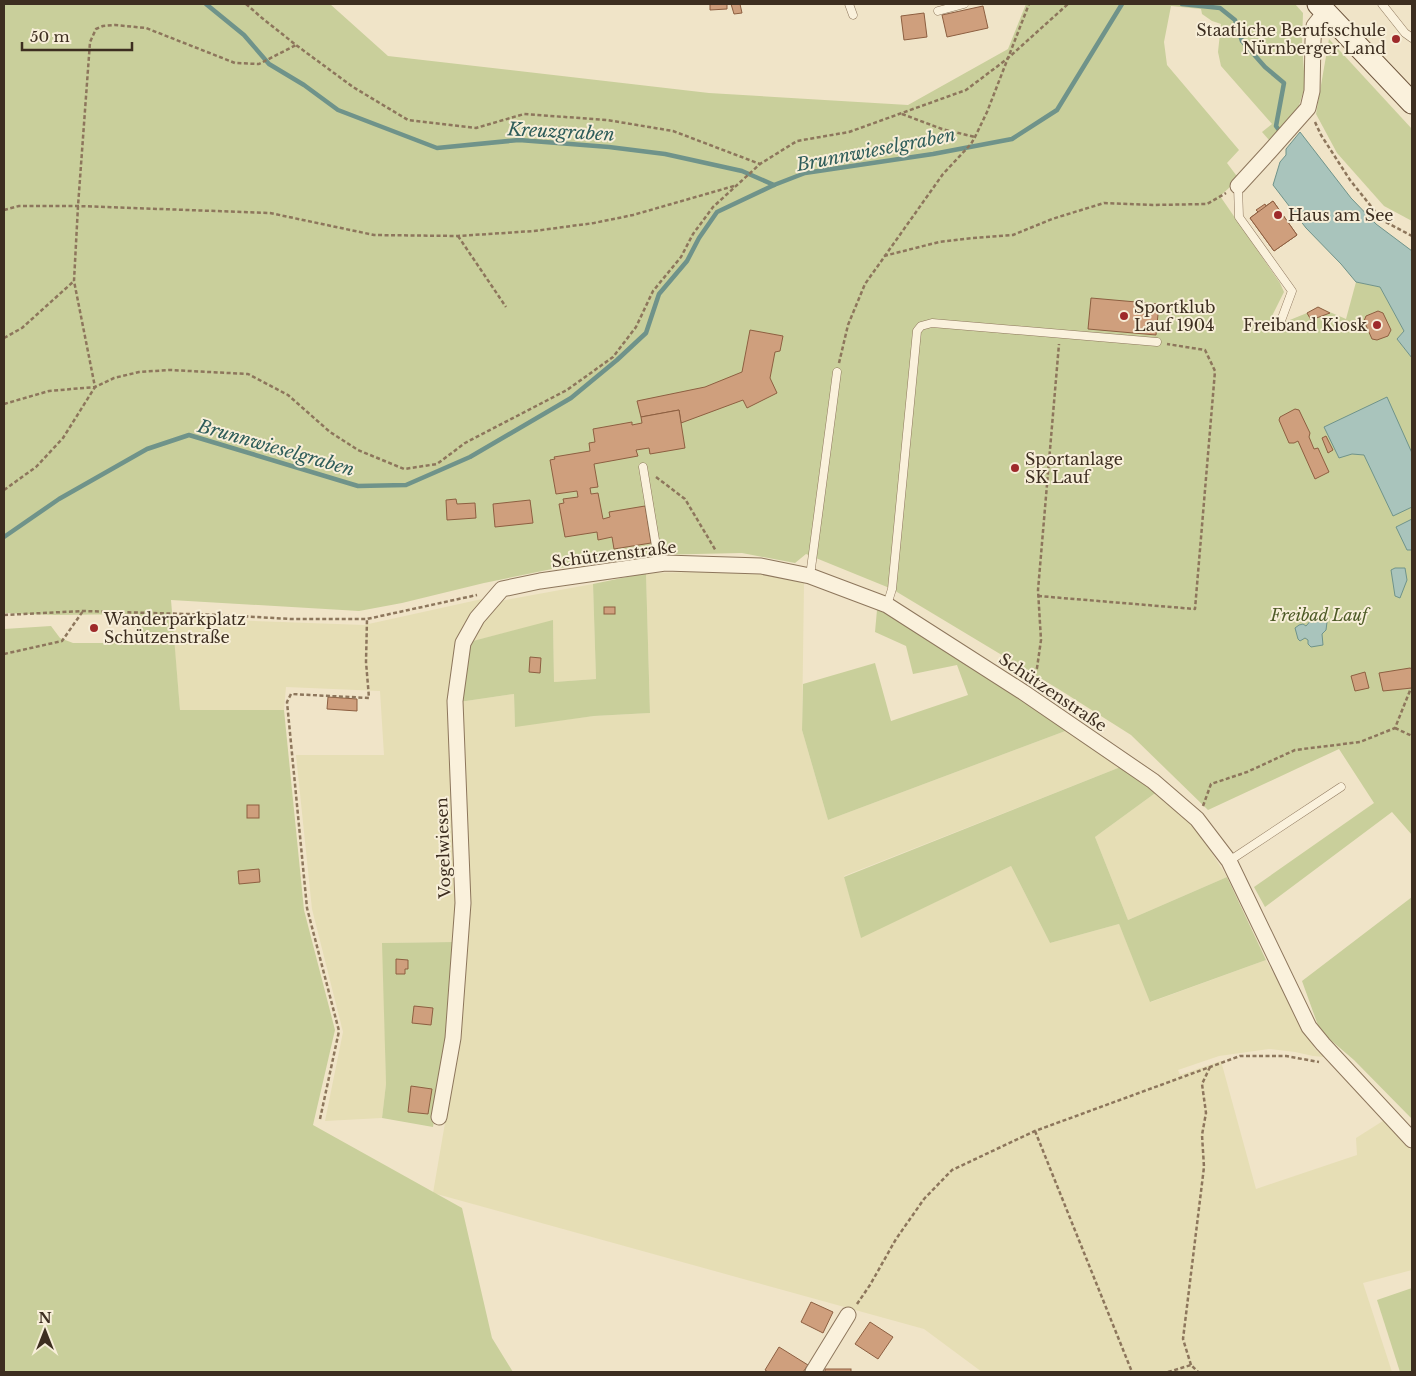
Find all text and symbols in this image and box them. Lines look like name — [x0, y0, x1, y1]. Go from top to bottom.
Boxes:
scale bar — [22, 20, 132, 52]
place label: Staatliche Berufsschule Nürnberger Land — [1196, 20, 1386, 58]
text: 50 m — [30, 27, 70, 46]
marker: Staatliche Berufsschule Nürnberger Land — [1390, 33, 1402, 45]
water label: Kreuzgraben — [506, 118, 615, 146]
water label: Brunnwieselgraben — [793, 124, 958, 176]
place label: Haus am See — [1288, 205, 1394, 225]
marker: Haus am See — [1272, 209, 1284, 221]
place label: Sportklub Lauf 1904 — [1134, 297, 1216, 335]
marker: Sportklub Lauf 1904 — [1118, 310, 1130, 322]
place label: Freiband Kiosk — [1243, 315, 1367, 335]
marker: Freiband Kiosk — [1371, 319, 1383, 331]
water label: Brunnwieselgraben — [194, 415, 357, 481]
place label: Sportanlage SK Lauf — [1025, 449, 1123, 487]
marker: Sportanlage SK Lauf — [1009, 462, 1021, 474]
street label: Schützenstraße — [550, 536, 678, 572]
park label: Freibad Lauf — [1270, 605, 1371, 625]
place label: Wanderparkplatz Schützenstraße — [103, 609, 246, 647]
marker: Wanderparkplatz Schützenstraße — [88, 622, 100, 634]
street label: Schützenstraße — [995, 649, 1111, 735]
street label: Vogelwiesen — [431, 797, 455, 900]
north arrow — [20, 1306, 70, 1356]
text: N — [38, 1309, 52, 1327]

